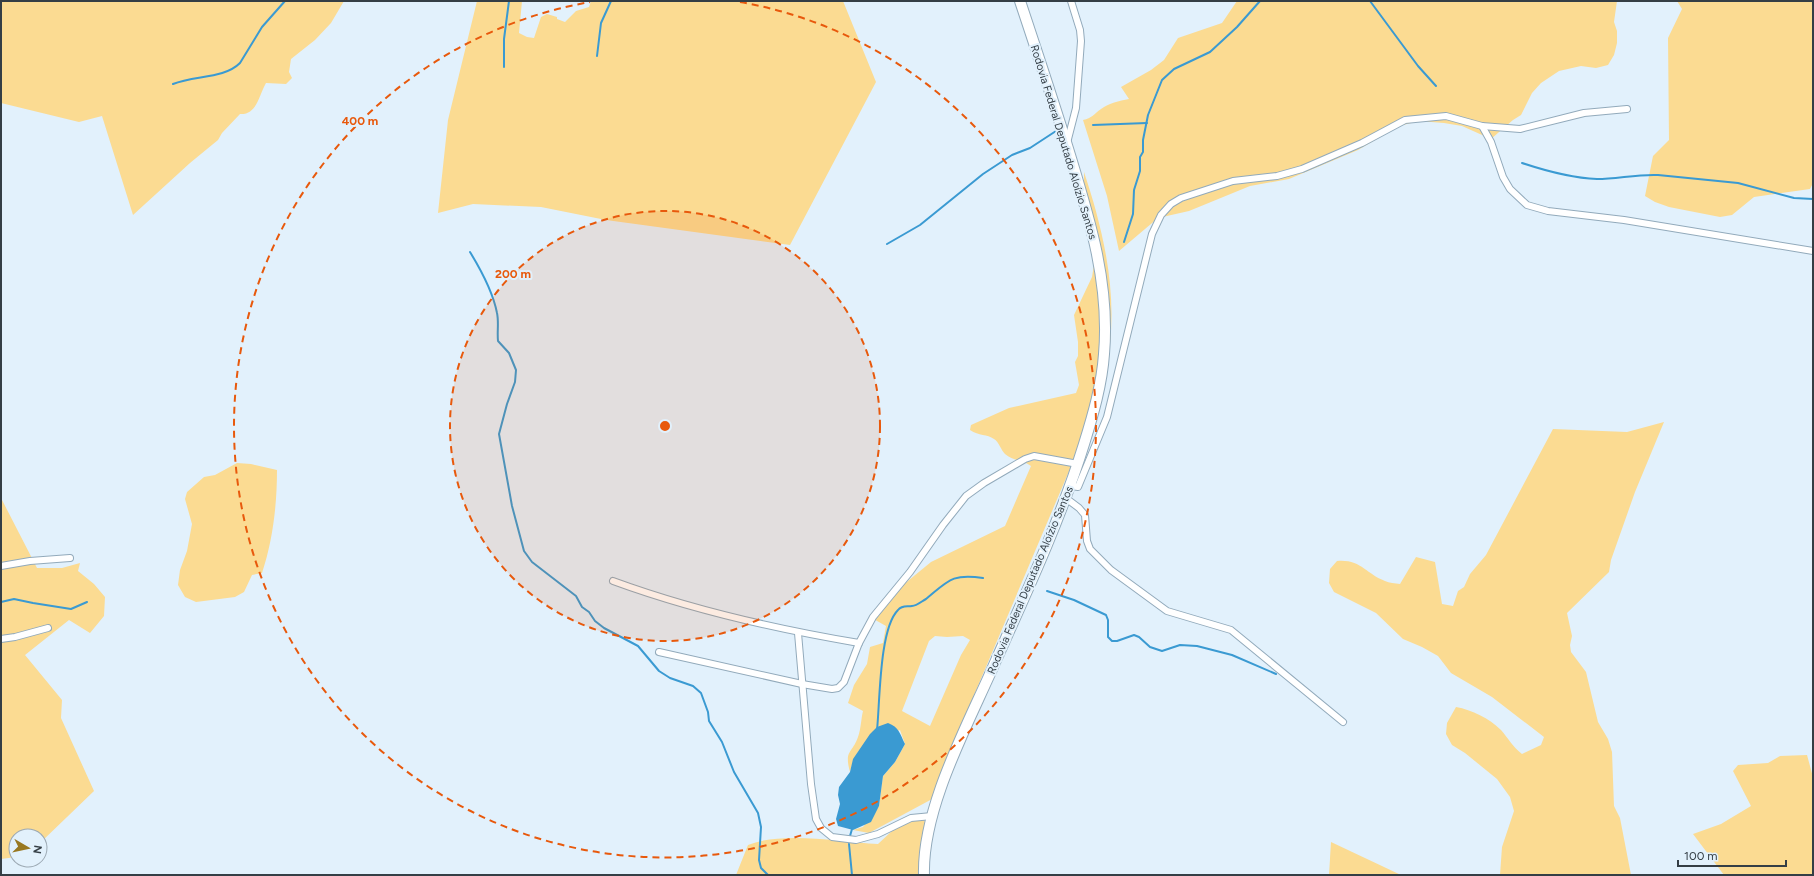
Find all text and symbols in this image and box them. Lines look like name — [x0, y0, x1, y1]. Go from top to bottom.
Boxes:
street label: Rodovia Federal Deputado Aloízio Santos — [1028, 43, 1099, 241]
text: 400 m — [342, 114, 378, 128]
text: 200 m — [495, 267, 531, 281]
centre of rings — [658, 419, 672, 433]
street label: Rodovia Federal Deputado Aloízio Santos — [985, 484, 1076, 676]
north arrow — [8, 828, 48, 868]
scale bar — [1678, 842, 1786, 868]
text: N — [30, 844, 44, 855]
text: 100 m — [1684, 849, 1718, 863]

